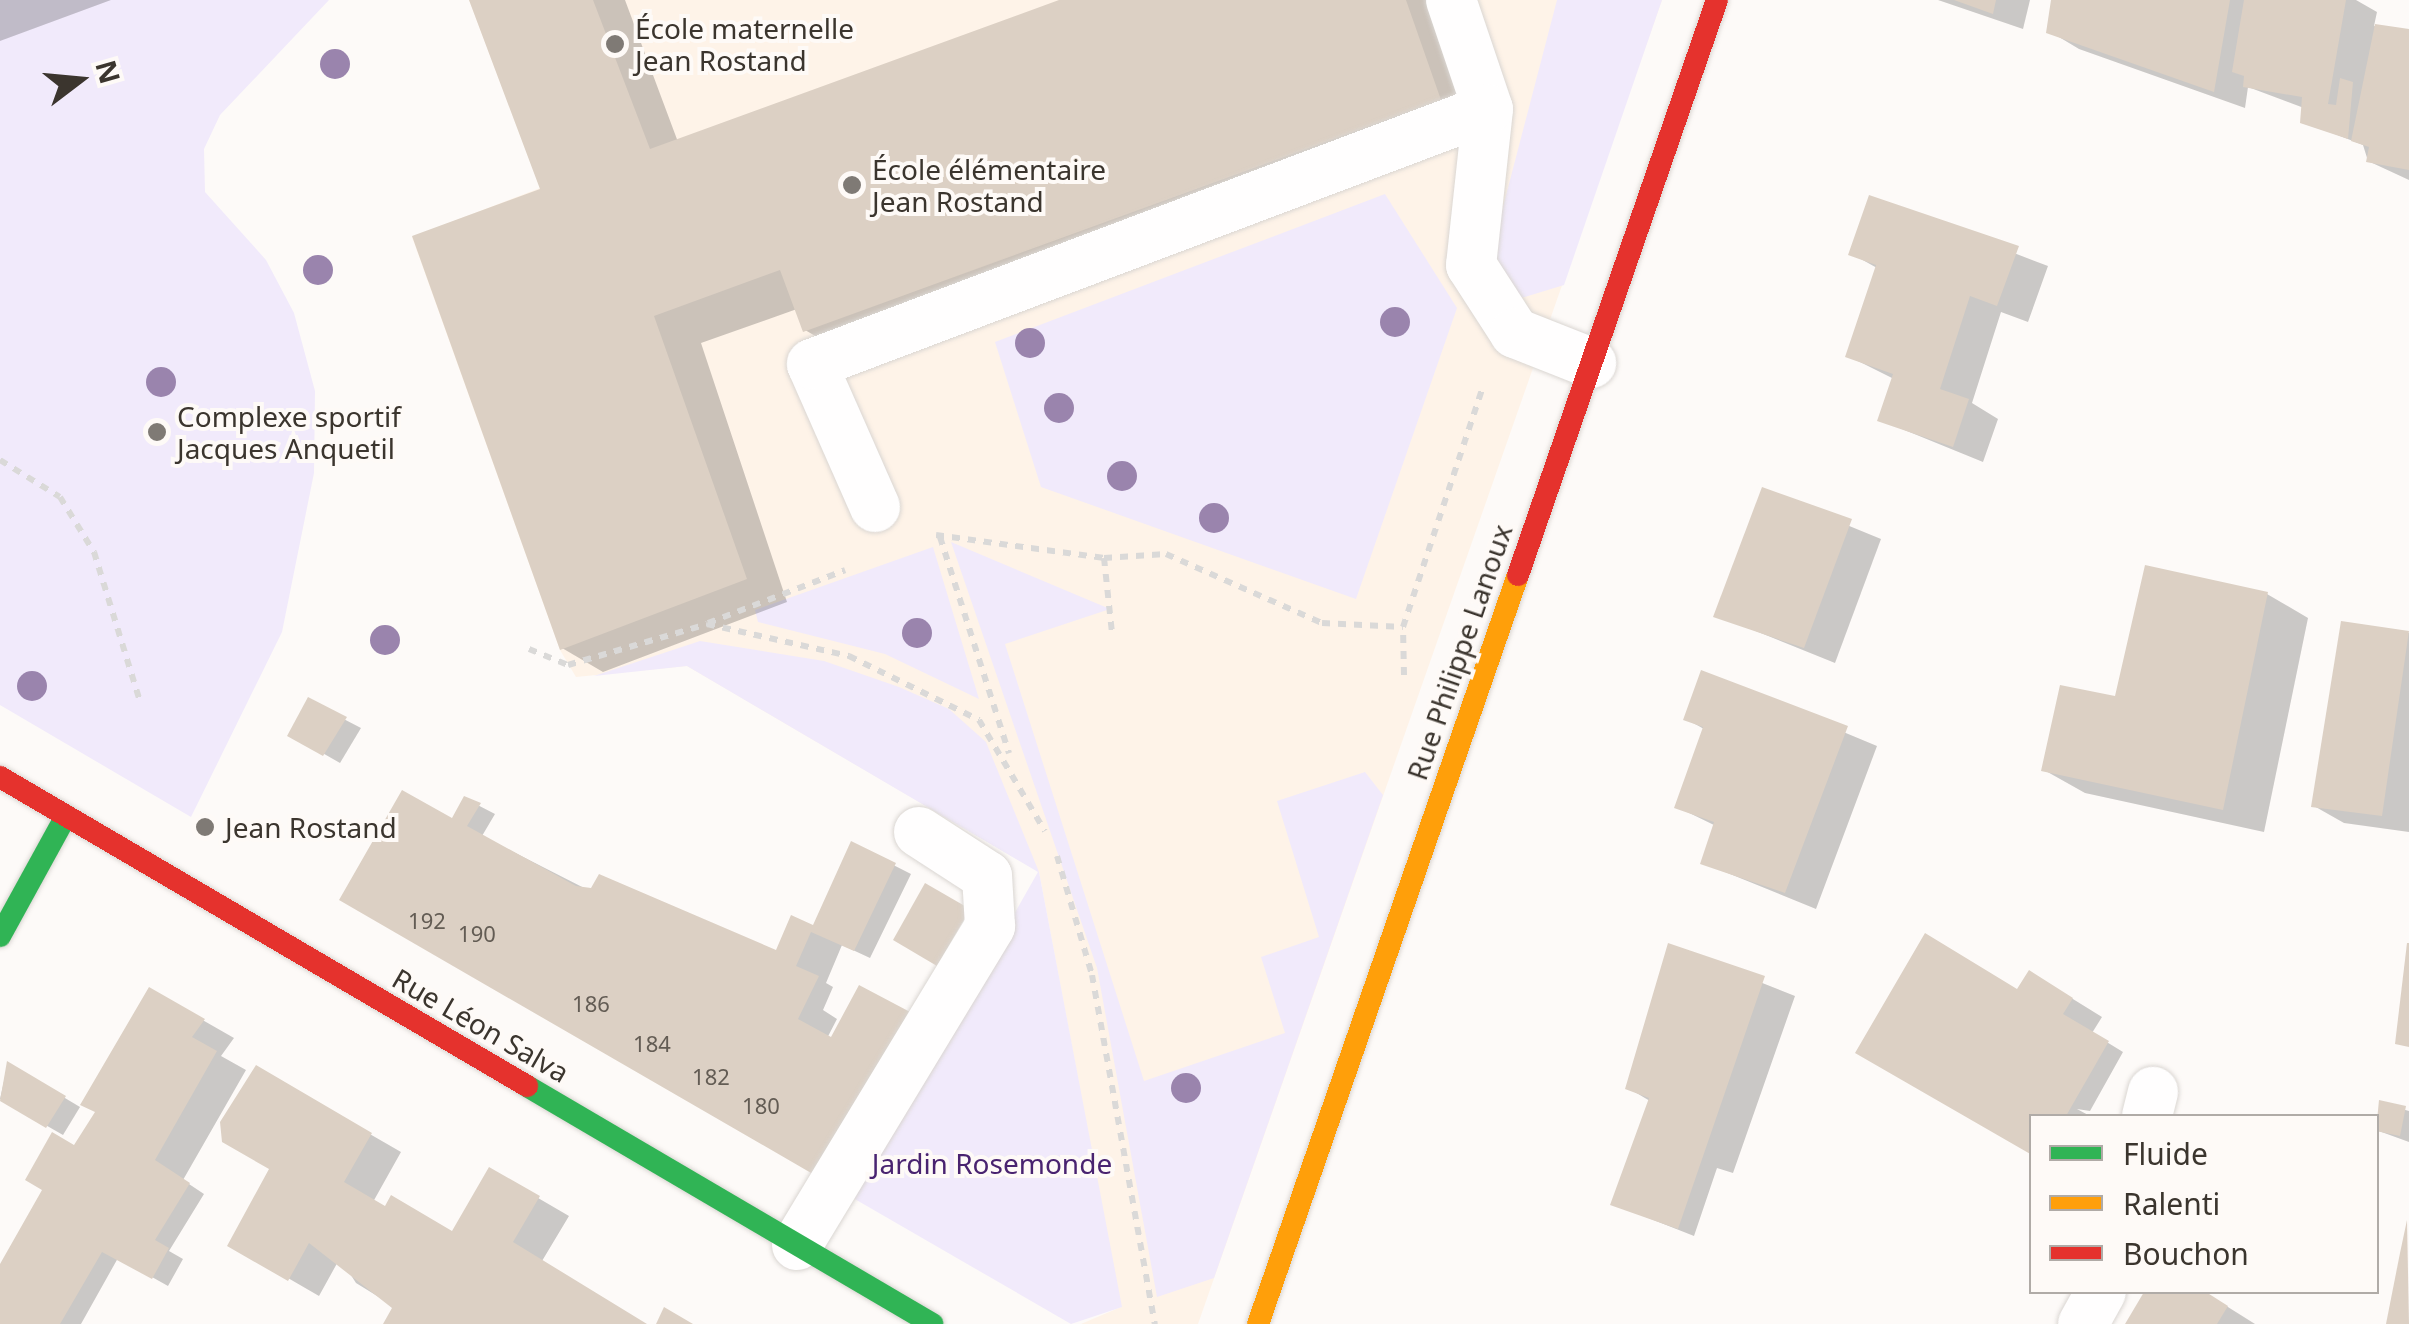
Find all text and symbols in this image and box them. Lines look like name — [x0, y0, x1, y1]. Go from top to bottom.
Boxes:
place label: École maternelle Jean Rostand — [635, 11, 854, 77]
north arrow — [30, 30, 130, 130]
marker: École maternelle Jean Rostand — [604, 33, 626, 55]
text: N — [87, 56, 130, 88]
place label: École élémentaire Jean Rostand — [872, 152, 1106, 218]
marker: École élémentaire Jean Rostand — [841, 174, 863, 196]
place label: Complexe sportif Jacques Anquetil — [177, 399, 401, 465]
marker: Complexe sportif Jacques Anquetil — [146, 421, 168, 443]
street label: Rue Philippe Lanoux — [1399, 520, 1519, 784]
place label: Jean Rostand — [225, 810, 397, 844]
marker: Jean Rostand — [194, 816, 216, 838]
house number: 192 — [408, 908, 446, 934]
house number: 190 — [458, 921, 496, 947]
street label: Rue Léon Salva — [387, 961, 575, 1089]
house number: 186 — [572, 991, 610, 1017]
house number: 184 — [633, 1031, 671, 1057]
house number: 182 — [692, 1064, 730, 1090]
house number: 180 — [742, 1093, 780, 1119]
legend — [2029, 1114, 2379, 1294]
text: Fluide — [2123, 1133, 2208, 1174]
park label: Jardin Rosemonde — [872, 1146, 1112, 1180]
text: Ralenti — [2123, 1183, 2220, 1224]
text: Bouchon — [2123, 1233, 2249, 1274]

